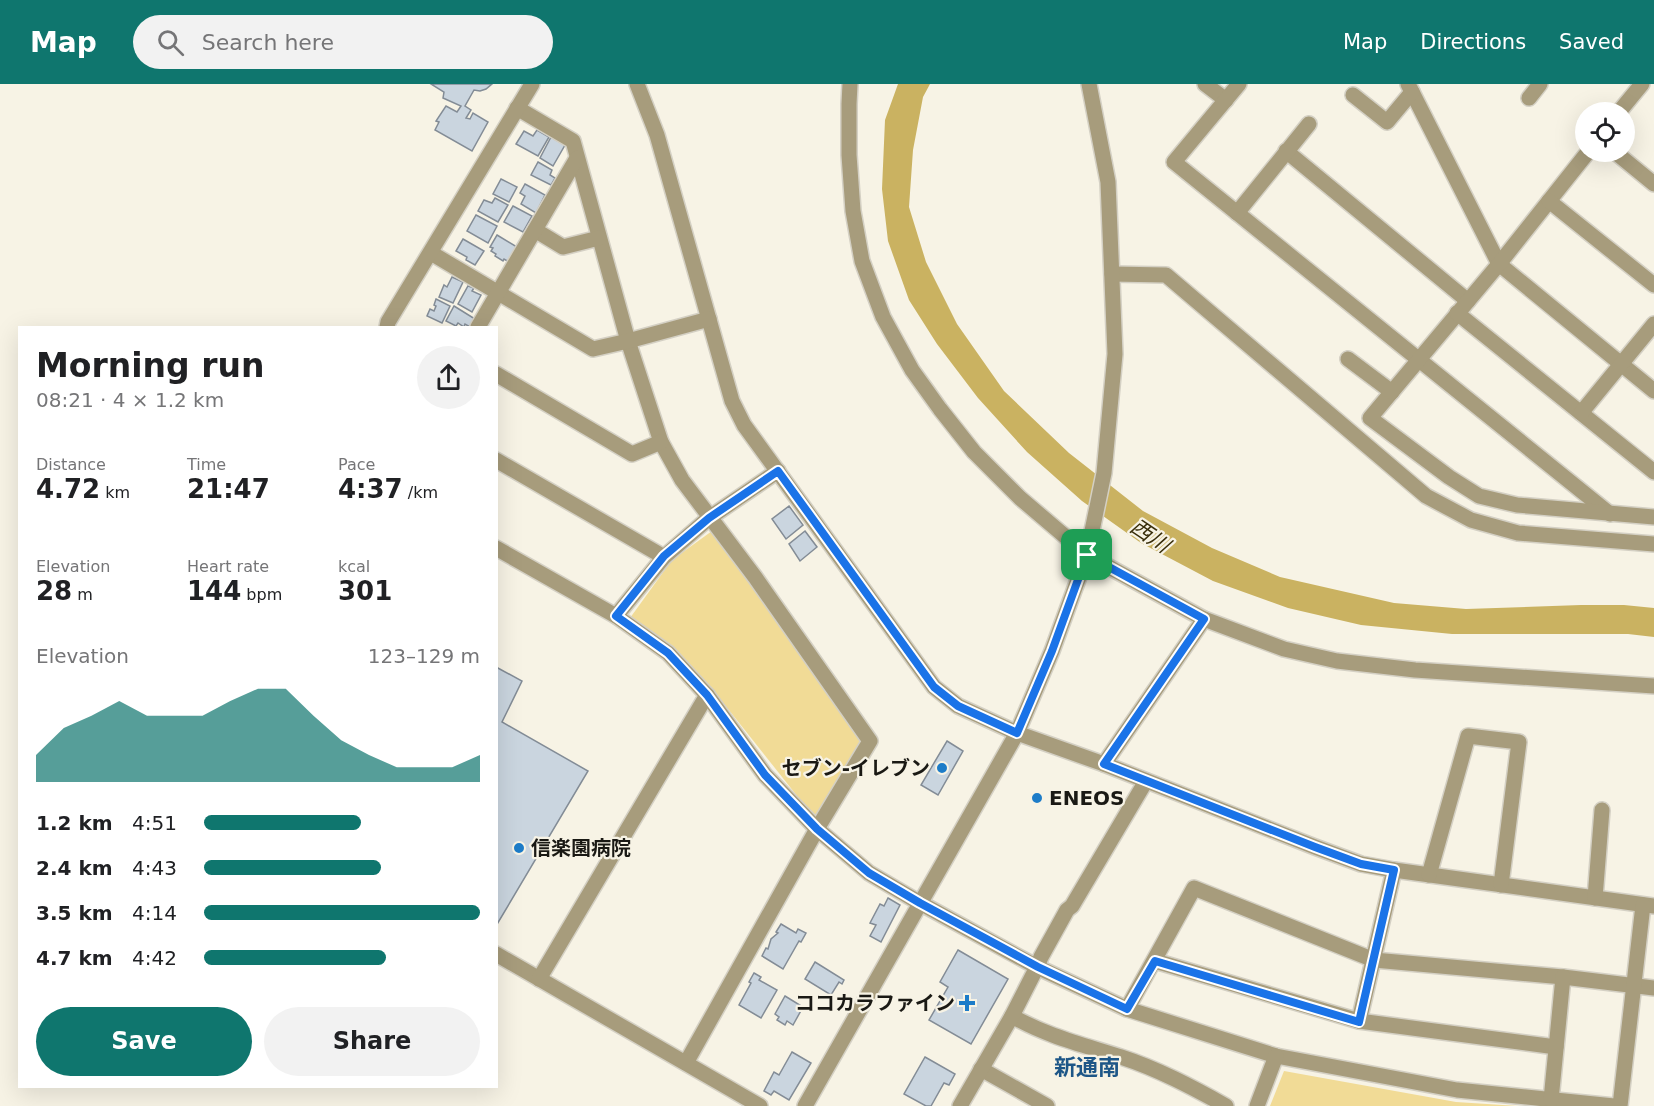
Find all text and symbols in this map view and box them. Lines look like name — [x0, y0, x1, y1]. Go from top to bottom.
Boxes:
search box — [133, 15, 553, 69]
text: Map — [30, 26, 97, 59]
icon: search — [154, 26, 187, 59]
text: Search here — [202, 30, 334, 55]
text: Map — [1343, 30, 1387, 54]
text: Directions — [1420, 30, 1526, 54]
text: Saved — [1559, 30, 1624, 54]
map controls — [1575, 102, 1635, 162]
button: locate — [1575, 102, 1635, 162]
text: Morning run — [36, 346, 264, 385]
button: share — [417, 346, 480, 409]
text: 08:21 · 4 × 1.2 km — [36, 388, 224, 412]
text: Distance — [36, 455, 106, 474]
text: Time — [187, 455, 226, 474]
text: Pace — [338, 455, 375, 474]
text: 4.72 — [36, 474, 100, 504]
text: 21:47 — [187, 474, 270, 504]
text: 4:37 — [338, 474, 403, 504]
text: km — [100, 483, 130, 502]
text: /km — [403, 483, 438, 502]
water label: 西川 — [1126, 514, 1176, 559]
pin — [1061, 529, 1112, 580]
icon: arrive — [1070, 538, 1103, 571]
text: Elevation — [36, 557, 110, 576]
text: Heart rate — [187, 557, 269, 576]
text: kcal — [338, 557, 370, 576]
text: 28 — [36, 576, 72, 606]
text: 144 — [187, 576, 241, 606]
text: 301 — [338, 576, 392, 606]
text: m — [72, 585, 93, 604]
text: bpm — [241, 585, 282, 604]
text: Elevation — [36, 644, 129, 668]
text: 123–129 m — [368, 644, 480, 668]
place label: セブン-イレブン — [782, 756, 930, 780]
marker: セブン-イレブン — [935, 761, 949, 775]
place label: ENEOS — [1049, 786, 1124, 810]
marker: ENEOS — [1030, 791, 1044, 805]
text: 1.2 km — [36, 811, 113, 835]
text: 4:51 — [132, 811, 177, 835]
place label: 信楽園病院 — [531, 836, 631, 860]
marker: 信楽園病院 — [512, 841, 526, 855]
text: 2.4 km — [36, 856, 113, 880]
text: 4:43 — [132, 856, 177, 880]
text: 3.5 km — [36, 901, 113, 925]
text: 4:14 — [132, 901, 177, 925]
text: 4.7 km — [36, 946, 113, 970]
text: 4:42 — [132, 946, 177, 970]
place label: ココカラファイン — [795, 991, 955, 1015]
marker: ココカラファイン — [960, 996, 974, 1010]
button: Save — [36, 1007, 252, 1076]
button: Share — [264, 1007, 480, 1076]
district label: 新通南 — [1054, 1055, 1120, 1080]

